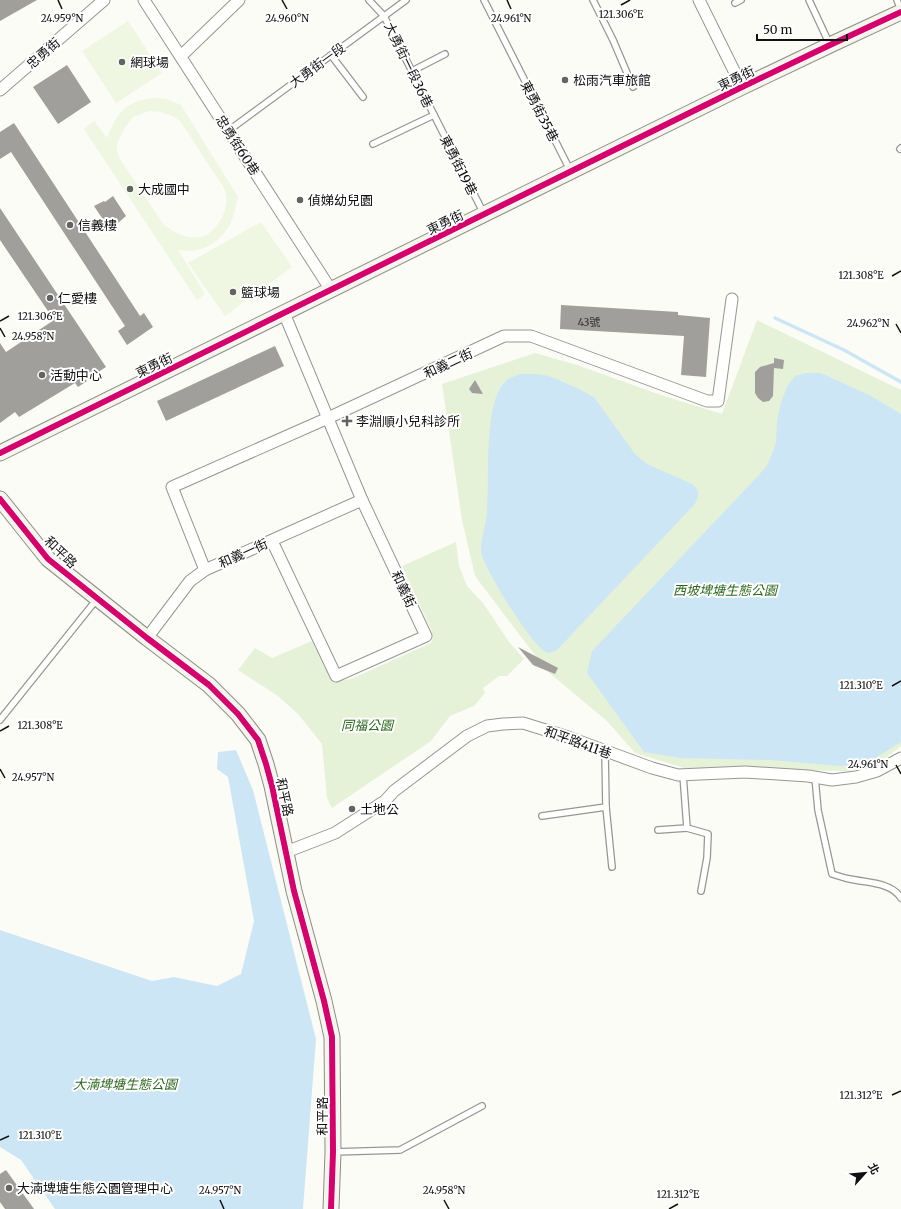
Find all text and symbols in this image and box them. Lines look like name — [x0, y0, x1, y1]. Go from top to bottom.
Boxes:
text: 121.306°E — [599, 8, 644, 21]
text: 24.959°N — [41, 12, 84, 25]
text: 24.960°N — [265, 12, 309, 25]
text: 24.961°N — [491, 12, 532, 25]
scale bar — [757, 16, 847, 42]
street label: 大勇街一段36巷 — [380, 20, 437, 111]
text: 50 m — [763, 22, 792, 37]
street label: 忠勇街 — [23, 34, 64, 73]
street label: 大勇街一段 — [286, 39, 349, 91]
place label: 網球場 — [130, 54, 169, 71]
marker: 網球場 — [117, 57, 127, 67]
street label: 東勇街 — [715, 62, 757, 95]
place label: 松雨汽車旅館 — [573, 72, 651, 89]
marker: 松雨汽車旅館 — [560, 75, 570, 85]
street label: 東勇街35巷 — [517, 78, 562, 145]
street label: 忠勇街60巷 — [212, 112, 263, 179]
street label: 東勇街19巷 — [436, 132, 481, 198]
place label: 大成國中 — [138, 181, 190, 198]
marker: 大成國中 — [125, 184, 135, 194]
place label: 偵娣幼兒園 — [308, 192, 373, 209]
marker: 偵娣幼兒園 — [295, 195, 305, 205]
street label: 東勇街 — [424, 206, 466, 239]
place label: 信義樓 — [78, 217, 117, 234]
marker: 信義樓 — [65, 220, 75, 230]
text: 121.308°E — [838, 269, 884, 282]
place label: 籃球場 — [241, 284, 280, 301]
marker: 籃球場 — [228, 287, 238, 297]
place label: 仁愛樓 — [58, 290, 97, 307]
marker: 仁愛樓 — [45, 293, 55, 303]
text: 121.306°E — [18, 310, 63, 323]
house number: 43號 — [577, 315, 601, 329]
text: 24.962°N — [847, 317, 890, 330]
text: 24.958°N — [12, 330, 55, 343]
street label: 和義二街 — [421, 345, 475, 382]
street label: 東勇街 — [133, 349, 175, 382]
place label: 活動中心 — [50, 367, 102, 384]
marker: 活動中心 — [37, 370, 47, 380]
place label: 李淵順小兒科診所 — [356, 413, 460, 430]
marker: 李淵順小兒科診所 — [341, 415, 353, 427]
street label: 和平路 — [41, 533, 81, 572]
street label: 和義一街 — [216, 535, 270, 572]
street label: 和義街 — [388, 568, 419, 610]
park label: 西坡埤塘生態公園 — [673, 582, 779, 599]
text: 121.310°E — [839, 679, 883, 692]
park label: 同福公園 — [341, 717, 395, 734]
text: 121.308°E — [17, 719, 63, 732]
street label: 和平路411巷 — [542, 722, 614, 763]
text: 24.961°N — [848, 758, 889, 771]
text: 24.957°N — [12, 771, 54, 784]
street label: 和平路 — [272, 776, 297, 818]
place label: 土地公 — [360, 801, 399, 818]
marker: 土地公 — [347, 804, 357, 814]
park label: 大湳埤塘生態公園 — [73, 1076, 179, 1093]
text: 121.312°E — [840, 1089, 883, 1102]
street label: 和平路 — [314, 1096, 331, 1136]
text: 121.310°E — [18, 1129, 62, 1142]
north arrow — [845, 1153, 885, 1193]
text: 北 — [865, 1160, 883, 1177]
place label: 大湳埤塘生態公園管理中心 — [17, 1180, 173, 1197]
marker: 大湳埤塘生態公園管理中心 — [4, 1183, 14, 1193]
text: 24.957°N — [199, 1184, 241, 1197]
text: 24.958°N — [423, 1184, 466, 1197]
text: 121.312°E — [657, 1188, 700, 1201]

